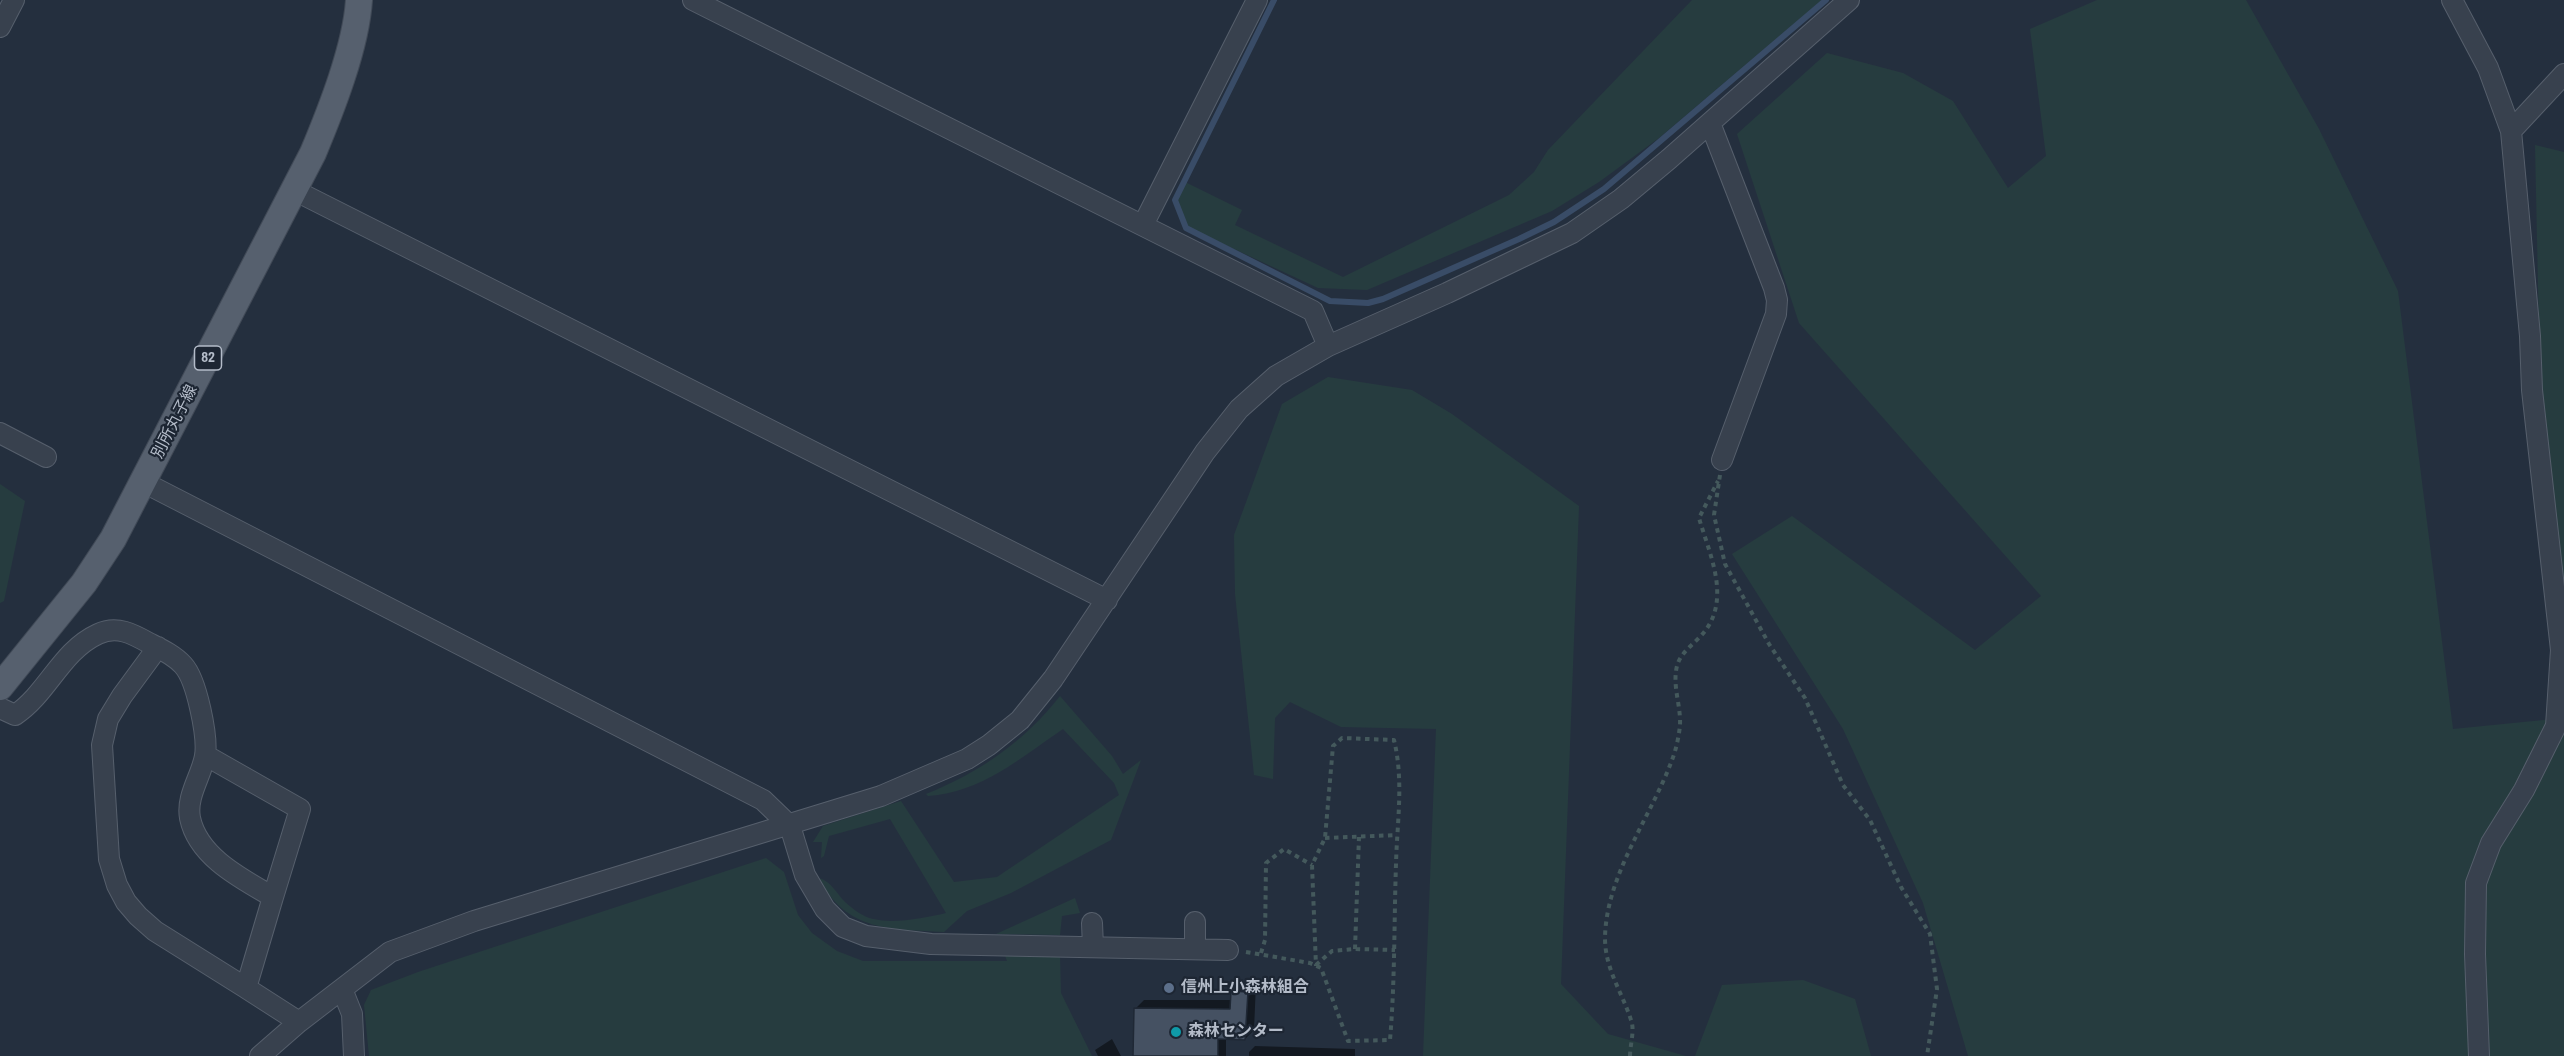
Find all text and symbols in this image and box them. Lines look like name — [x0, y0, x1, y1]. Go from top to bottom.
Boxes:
road number: 82 — [194, 346, 222, 370]
street label: 別所丸子線 — [148, 382, 202, 462]
place label: 信州上小森林組合 — [1181, 978, 1309, 998]
marker: 信州上小森林組合 — [1162, 981, 1176, 995]
place label: 森林センター — [1188, 1022, 1284, 1042]
marker: 森林センター — [1169, 1025, 1183, 1039]

